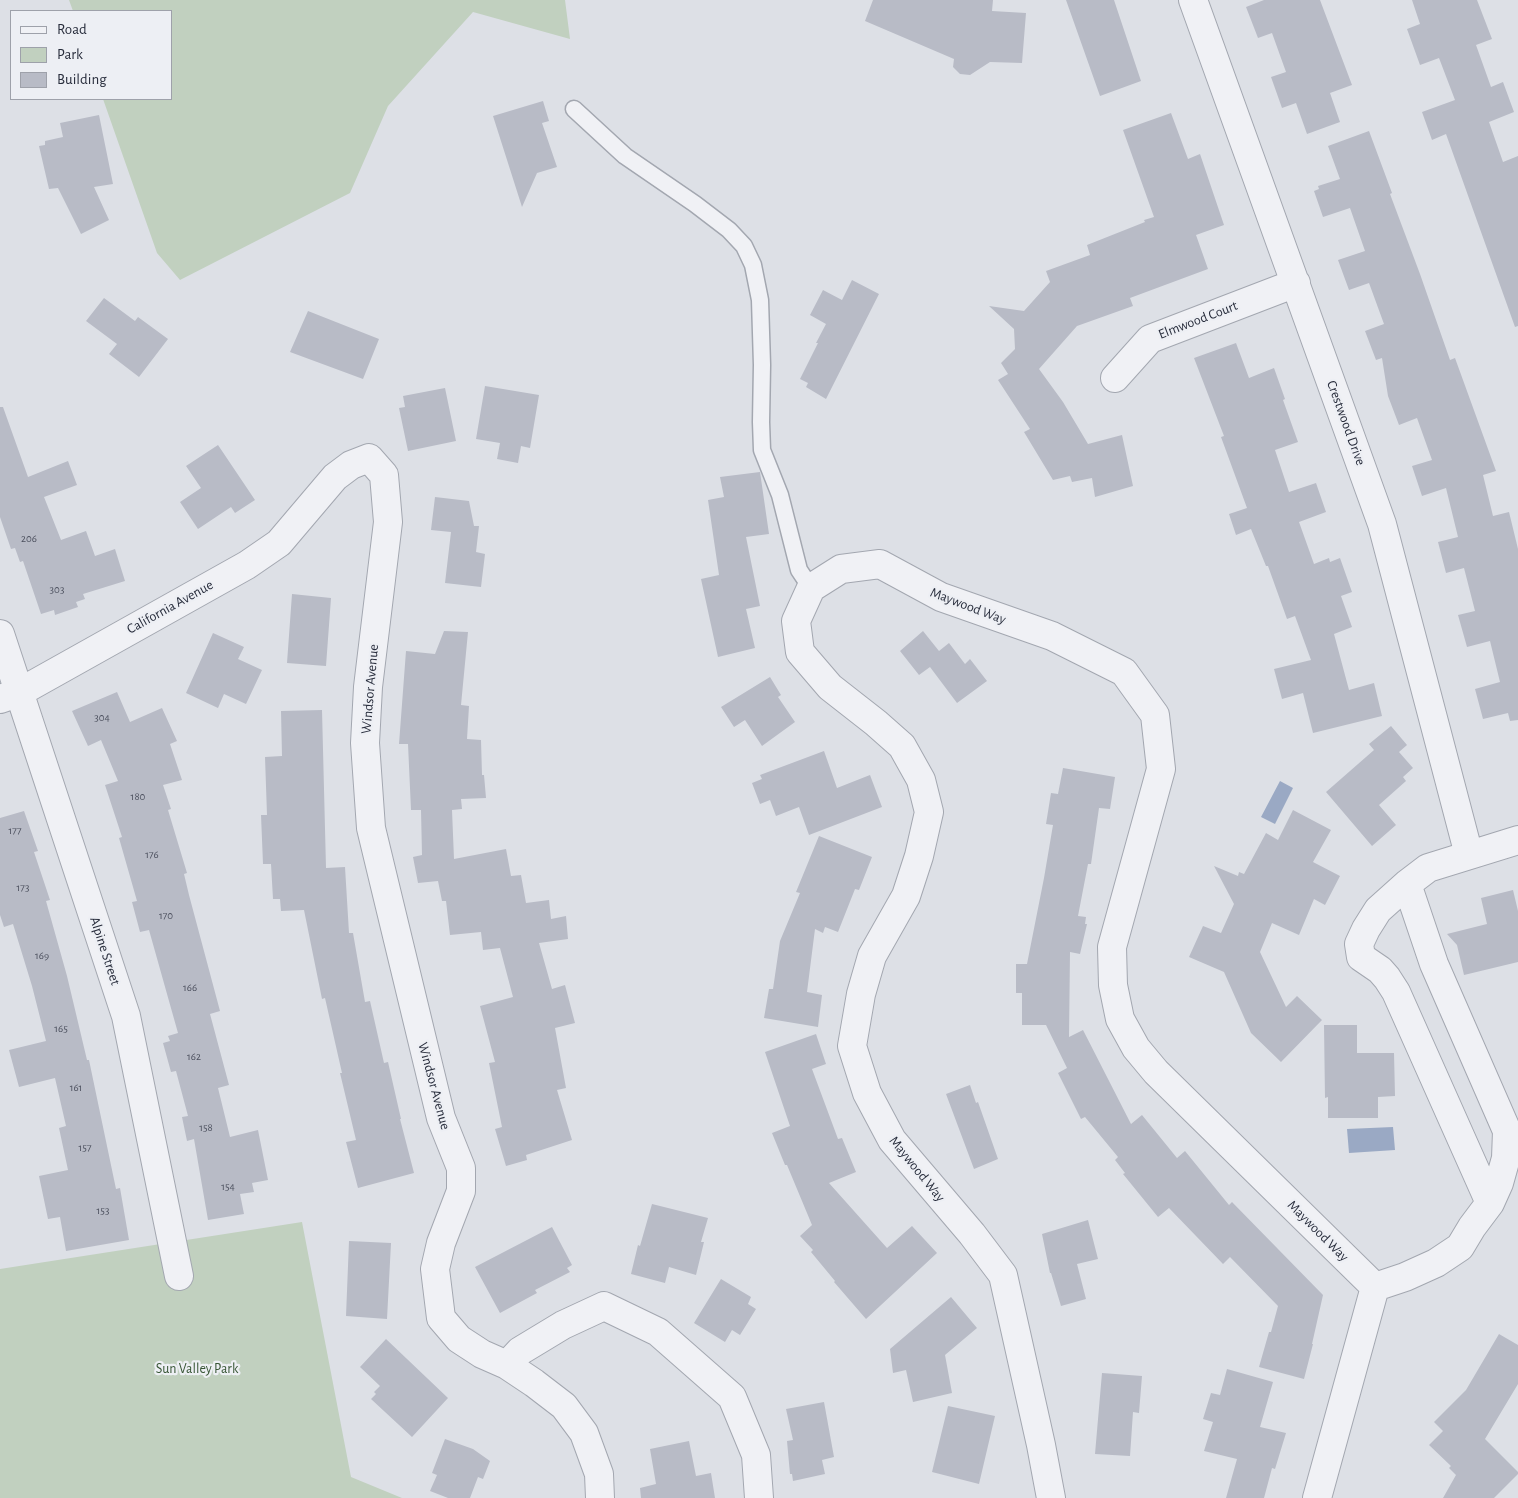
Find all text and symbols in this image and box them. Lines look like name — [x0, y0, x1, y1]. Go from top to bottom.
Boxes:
legend — [10, 10, 172, 100]
text: Road — [57, 22, 87, 37]
text: Park — [57, 47, 83, 62]
text: Building — [57, 72, 107, 87]
street label: Elmwood Court — [1156, 297, 1240, 343]
street label: Crestwood Drive — [1323, 378, 1369, 468]
house number: 206 — [21, 532, 37, 546]
street label: California Avenue — [124, 576, 216, 638]
house number: 303 — [50, 583, 64, 597]
street label: Maywood Way — [928, 584, 1008, 628]
street label: Windsor Avenue — [358, 643, 382, 735]
house number: 304 — [94, 711, 110, 725]
house number: 180 — [131, 790, 145, 804]
house number: 177 — [9, 824, 21, 838]
house number: 176 — [145, 848, 159, 862]
house number: 173 — [17, 881, 29, 895]
house number: 170 — [159, 909, 173, 923]
street label: Alpine Street — [86, 915, 124, 987]
house number: 169 — [35, 949, 49, 963]
house number: 166 — [183, 981, 197, 995]
house number: 165 — [54, 1022, 68, 1036]
street label: Windsor Avenue — [414, 1040, 454, 1132]
house number: 162 — [187, 1050, 201, 1064]
house number: 161 — [70, 1081, 82, 1095]
house number: 158 — [199, 1121, 213, 1135]
street label: Maywood Way — [885, 1133, 949, 1205]
house number: 157 — [79, 1141, 91, 1155]
house number: 154 — [221, 1180, 235, 1194]
street label: Maywood Way — [1284, 1197, 1352, 1265]
house number: 153 — [97, 1204, 109, 1218]
park label: Sun Valley Park — [156, 1361, 238, 1377]

